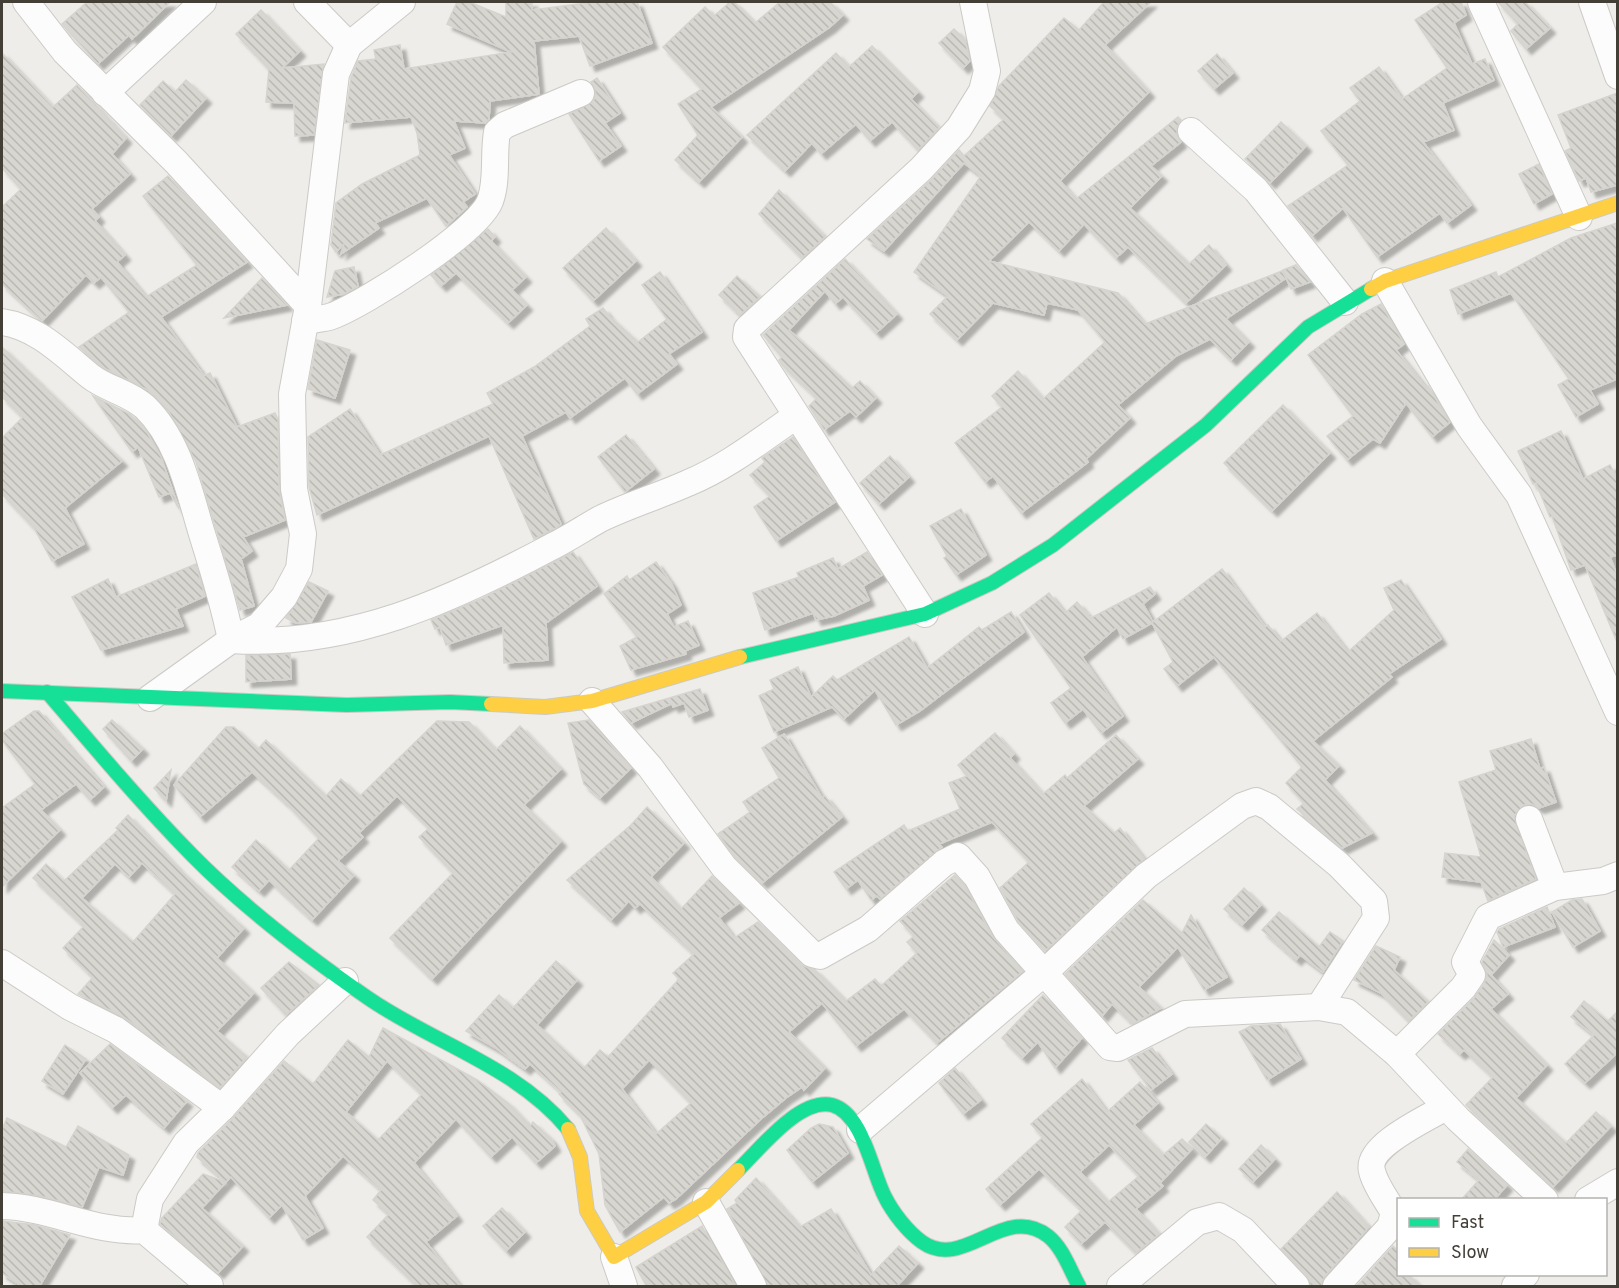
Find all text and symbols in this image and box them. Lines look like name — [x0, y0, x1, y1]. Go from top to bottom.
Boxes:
legend — [1397, 1198, 1607, 1276]
text: Fast — [1451, 1212, 1484, 1235]
text: Slow — [1451, 1242, 1489, 1265]

